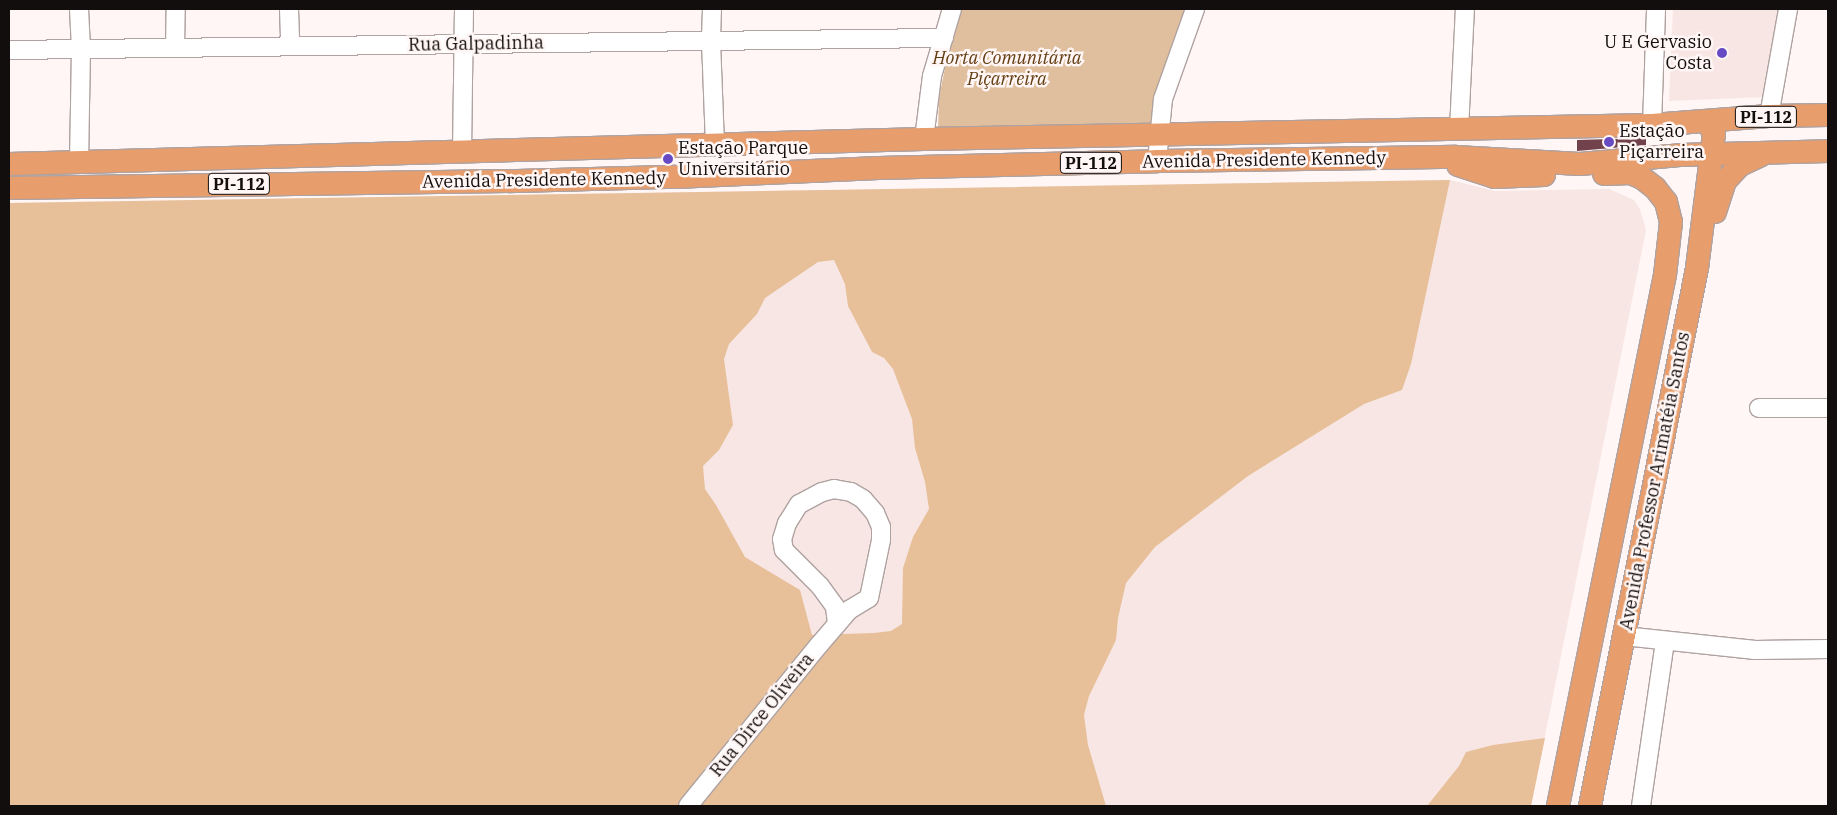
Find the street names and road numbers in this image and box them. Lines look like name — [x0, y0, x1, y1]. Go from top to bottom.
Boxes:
street label: Rua Galpadinha — [408, 32, 544, 56]
road number: PI-112 — [1735, 104, 1797, 130]
street label: Avenida Presidente Kennedy — [1142, 147, 1386, 173]
road number: PI-112 — [1060, 150, 1122, 177]
street label: Avenida Presidente Kennedy — [422, 167, 666, 193]
road number: PI-112 — [208, 170, 270, 198]
street label: Avenida Professor Arimatéia Santos — [1615, 330, 1695, 632]
street label: Rua Dirce Oliveira — [705, 649, 819, 781]

